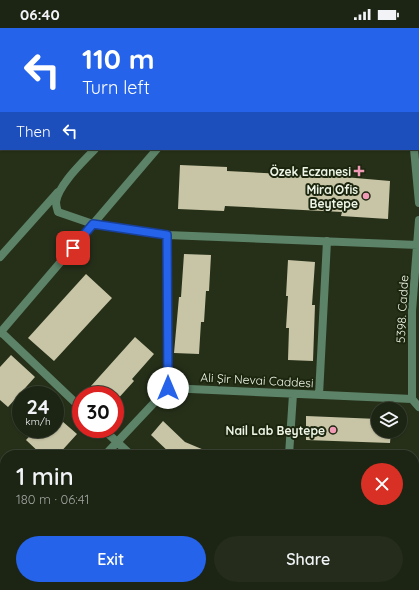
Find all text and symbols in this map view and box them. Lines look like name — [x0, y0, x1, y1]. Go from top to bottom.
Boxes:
text: 06:40 — [20, 5, 60, 24]
text: 110 m — [82, 41, 155, 76]
icon: left — [16, 44, 68, 96]
text: Turn left — [82, 76, 150, 99]
icon: left — [59, 120, 81, 142]
text: Then — [16, 122, 51, 141]
place label: Özek Eczanesi — [270, 164, 351, 179]
marker: Özek Eczanesi — [354, 166, 364, 176]
place label: Mira Ofis Beytepe — [306, 182, 358, 211]
marker: Mira Ofis Beytepe — [361, 191, 371, 201]
pin — [56, 231, 90, 265]
icon: arrive — [62, 237, 84, 259]
street label: 5398. Cadde — [393, 274, 411, 343]
position arrow — [147, 367, 189, 409]
street label: Ali Şir Nevai Caddesi — [200, 370, 314, 390]
speed limit sign: 30 — [72, 386, 124, 438]
text: 24 — [26, 394, 50, 419]
map controls — [371, 402, 407, 438]
button: layers — [371, 402, 407, 438]
text: km/h — [25, 415, 51, 428]
place label: Nail Lab Beytepe — [226, 423, 325, 438]
marker: Nail Lab Beytepe — [328, 425, 338, 435]
text: 1 min — [16, 461, 74, 491]
button: close — [361, 463, 403, 505]
text: 180 m · 06:41 — [16, 491, 89, 507]
button: Exit — [16, 536, 206, 582]
button: Share — [214, 536, 403, 582]

